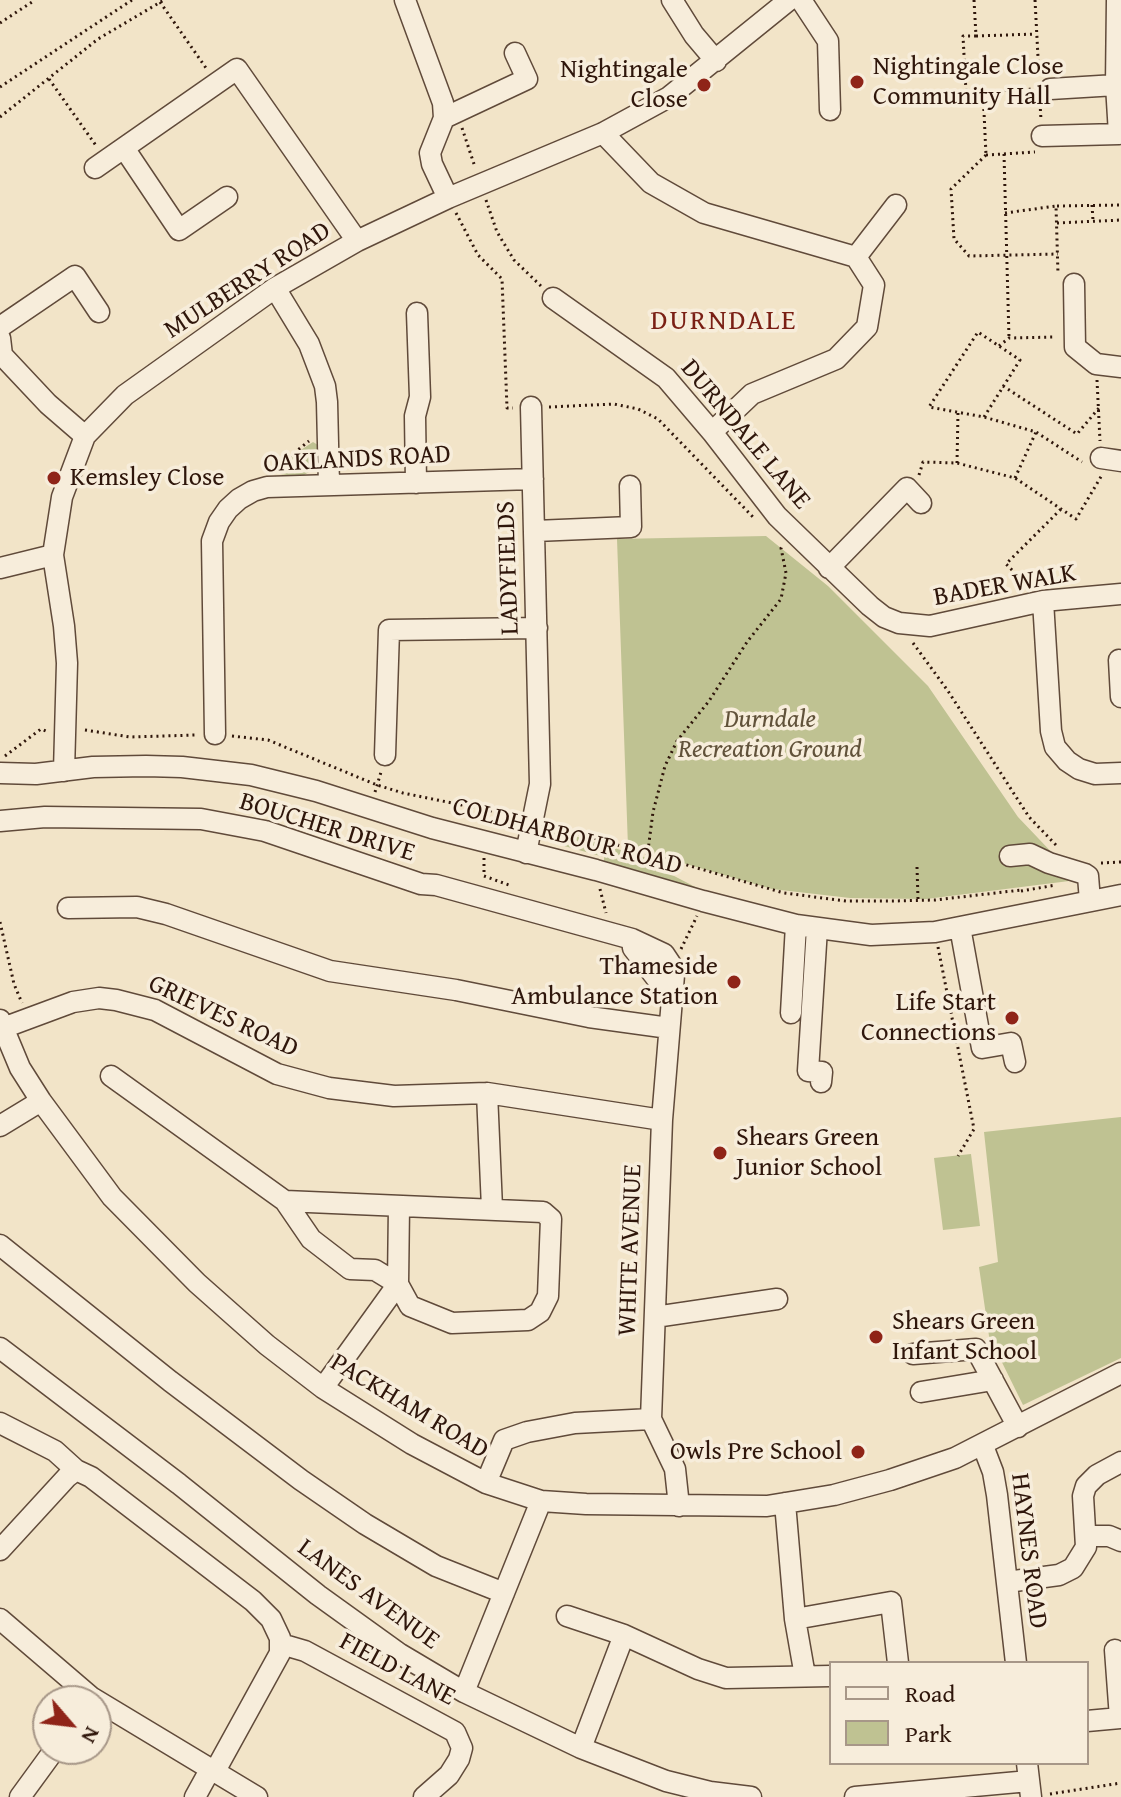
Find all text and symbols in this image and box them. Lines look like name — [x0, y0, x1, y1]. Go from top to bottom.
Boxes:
place label: Nightingale Close Community Hall — [873, 51, 1064, 112]
place label: Nightingale Close — [560, 54, 688, 116]
marker: Nightingale Close Community Hall — [848, 73, 866, 91]
marker: Nightingale Close — [695, 76, 713, 94]
street label: MULBERRY ROAD — [159, 216, 337, 346]
district label: DURNDALE — [651, 305, 797, 339]
street label: DURNDALE LANE — [673, 354, 817, 516]
street label: OAKLANDS ROAD — [263, 440, 451, 480]
place label: Kemsley Close — [70, 462, 225, 494]
marker: Kemsley Close — [45, 469, 63, 487]
street label: LADYFIELDS — [491, 500, 527, 636]
street label: BADER WALK — [931, 558, 1079, 614]
park label: Durndale Recreation Ground — [678, 704, 862, 766]
street label: BOUCHER DRIVE — [236, 787, 418, 869]
street label: COLDHARBOUR ROAD — [449, 791, 685, 883]
place label: Thameside Ambulance Station — [511, 951, 718, 1012]
street label: GRIEVES ROAD — [143, 969, 303, 1065]
marker: Thameside Ambulance Station — [725, 973, 743, 991]
place label: Life Start Connections — [861, 987, 996, 1048]
marker: Life Start Connections — [1003, 1009, 1021, 1027]
place label: Shears Green Junior School — [736, 1122, 882, 1184]
marker: Shears Green Junior School — [711, 1144, 729, 1162]
street label: WHITE AVENUE — [612, 1164, 650, 1336]
place label: Shears Green Infant School — [892, 1306, 1037, 1368]
marker: Shears Green Infant School — [867, 1328, 885, 1346]
street label: PACKHAM ROAD — [324, 1348, 494, 1466]
place label: Owls Pre School — [670, 1436, 842, 1468]
marker: Owls Pre School — [849, 1443, 867, 1461]
street label: HAYNES ROAD — [1003, 1471, 1053, 1631]
street label: LANES AVENUE — [291, 1533, 445, 1657]
street label: FIELD LANE — [334, 1627, 460, 1713]
legend — [829, 1661, 1089, 1765]
text: Road — [905, 1676, 955, 1711]
north arrow — [32, 1685, 112, 1765]
text: Park — [905, 1716, 951, 1751]
text: N — [74, 1721, 109, 1749]

